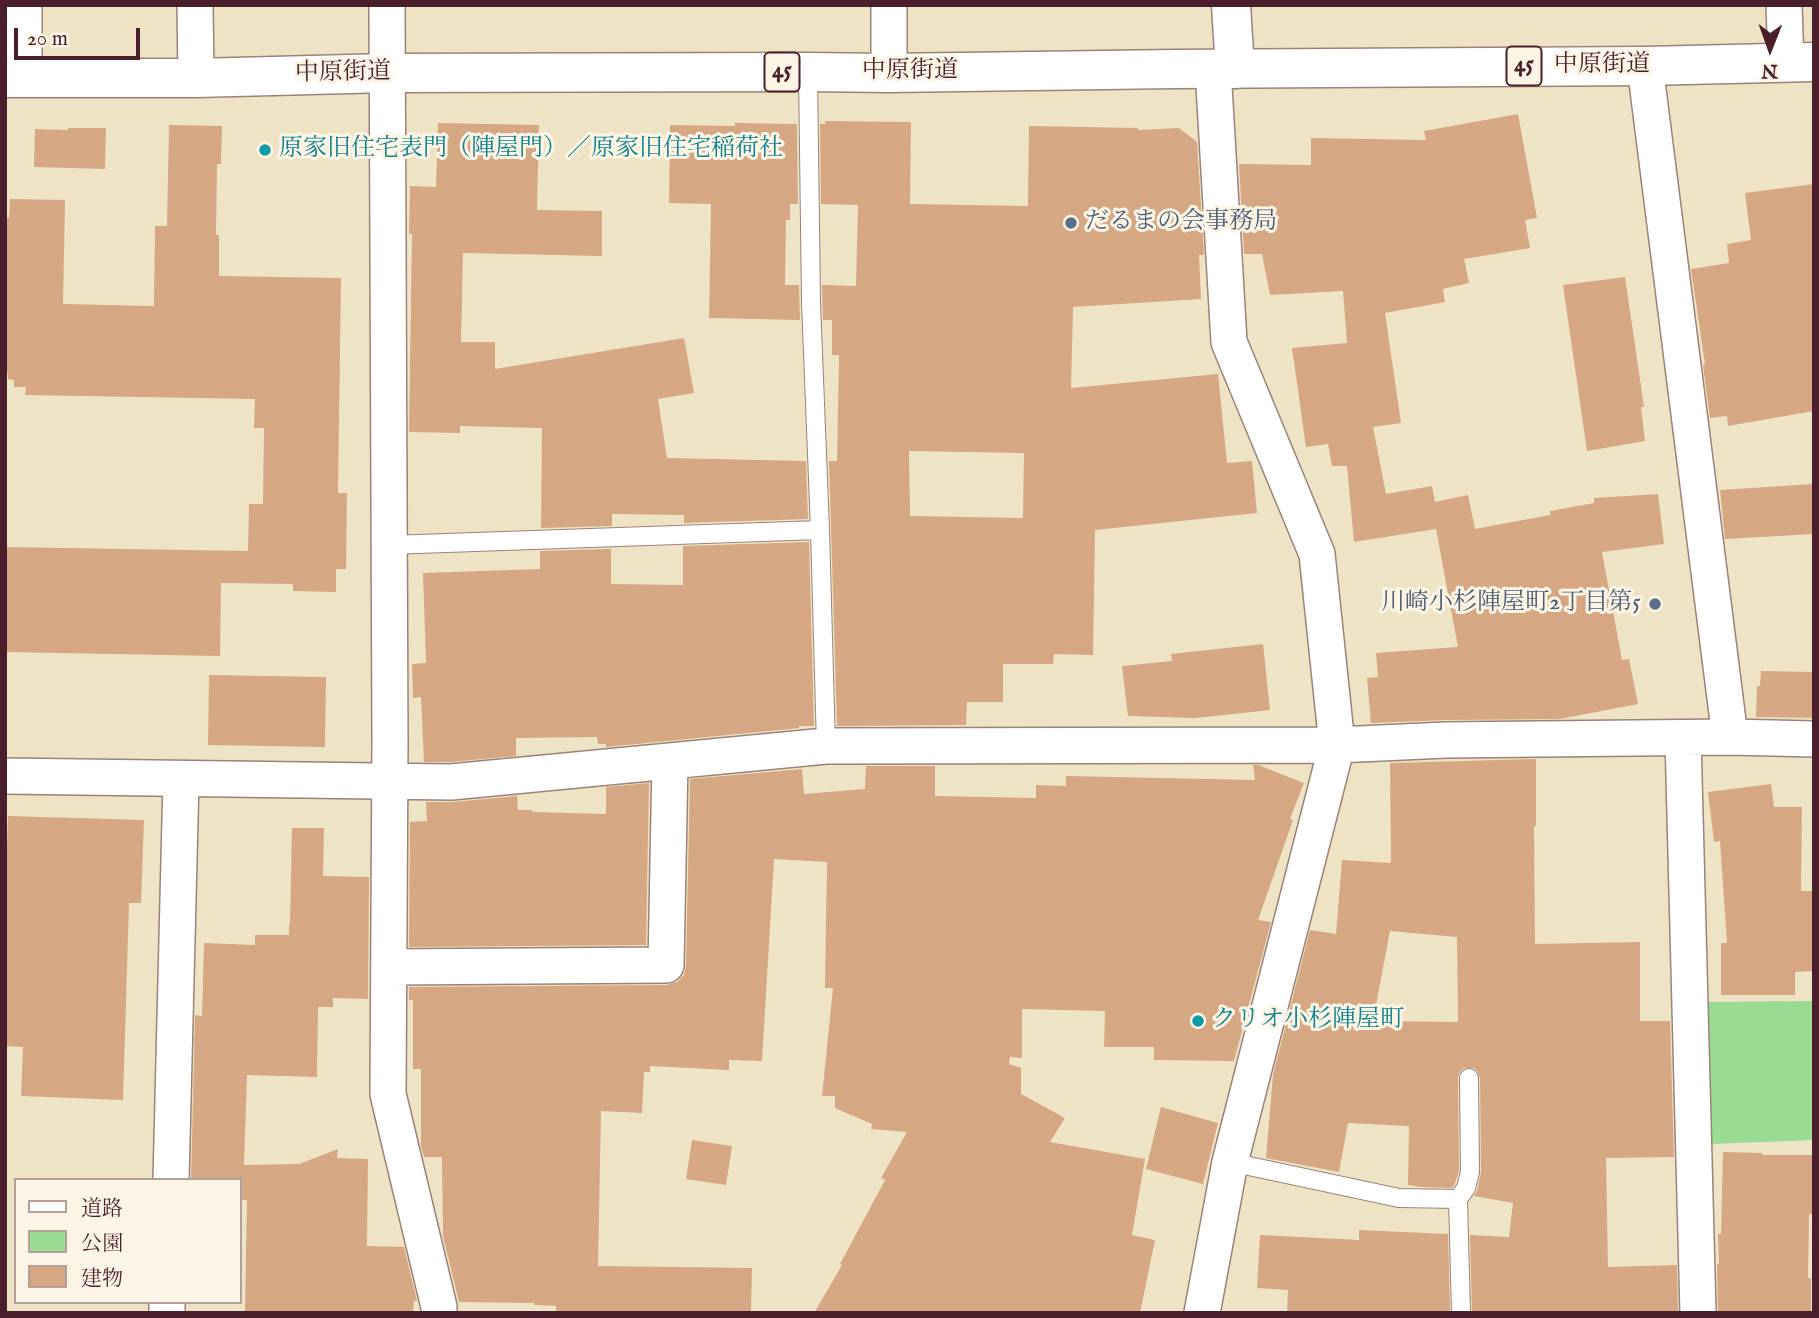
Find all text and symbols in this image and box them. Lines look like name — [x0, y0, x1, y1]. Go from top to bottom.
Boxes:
scale bar — [18, 14, 144, 58]
north arrow — [1735, 14, 1805, 84]
text: 20 m — [27, 26, 68, 53]
road number: 45 — [1506, 46, 1542, 86]
street label: 中原街道 — [1554, 52, 1650, 80]
road number: 45 — [764, 53, 800, 92]
street label: 中原街道 — [862, 58, 958, 86]
text: N — [1761, 58, 1778, 82]
street label: 中原街道 — [295, 59, 391, 89]
place label: 原家旧住宅表門（陣屋門）／原家旧住宅稲荷社 — [279, 136, 783, 164]
marker: 原家旧住宅表門（陣屋門）／原家旧住宅稲荷社 — [257, 142, 273, 158]
place label: だるまの会事務局 — [1085, 209, 1277, 237]
marker: だるまの会事務局 — [1063, 215, 1079, 231]
place label: 川崎小杉陣屋町2丁目第5 — [1381, 590, 1641, 618]
marker: 川崎小杉陣屋町2丁目第5 — [1647, 596, 1663, 612]
place label: クリオ小杉陣屋町 — [1212, 1007, 1404, 1035]
marker: クリオ小杉陣屋町 — [1190, 1013, 1206, 1029]
legend — [14, 1178, 242, 1304]
text: 道路 — [81, 1196, 123, 1223]
text: 公園 — [81, 1231, 123, 1258]
text: 建物 — [81, 1266, 123, 1293]

